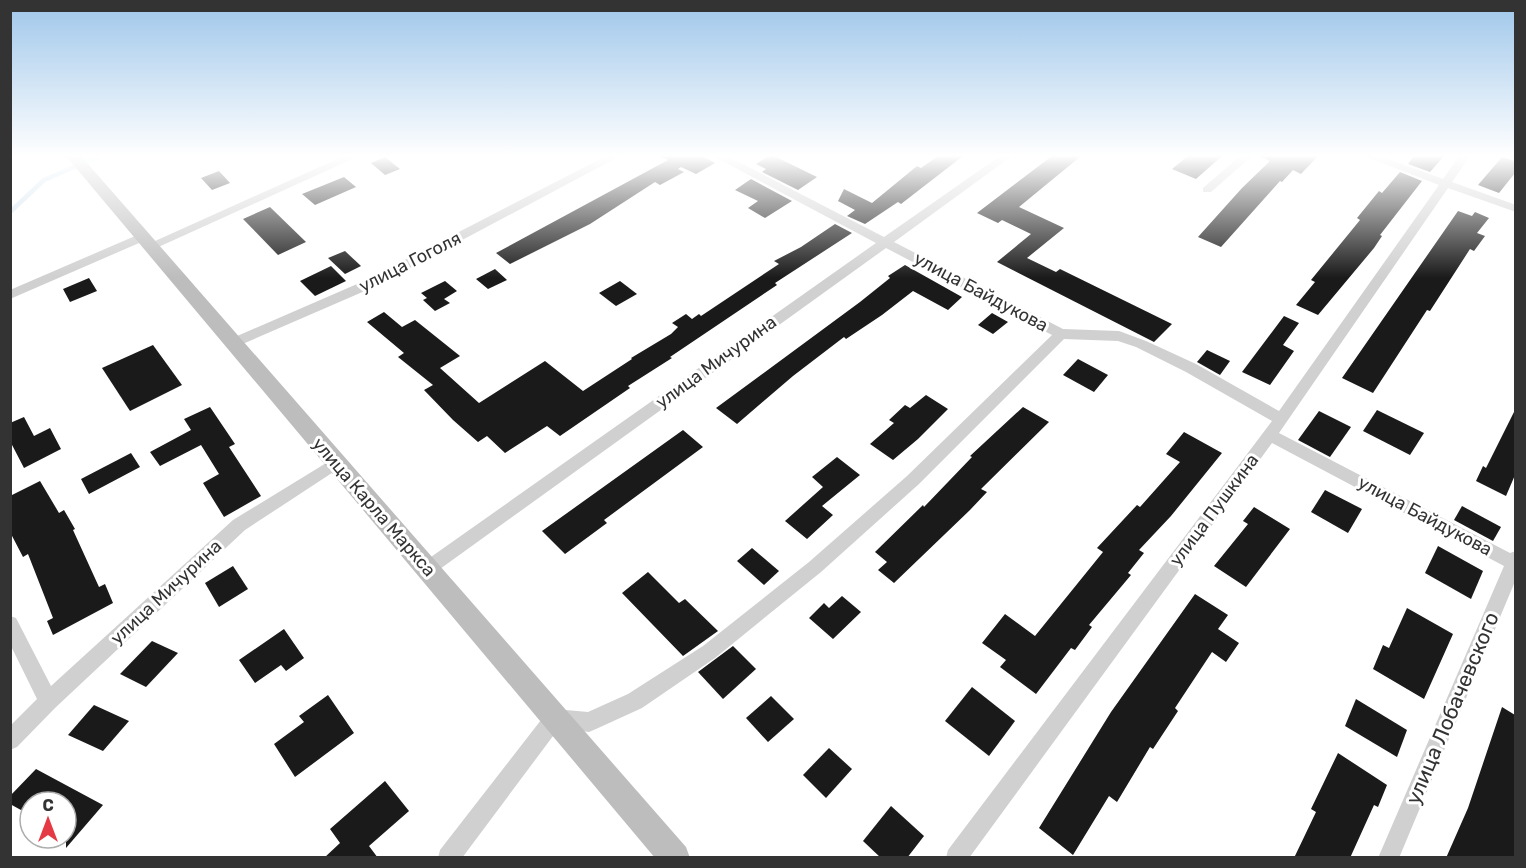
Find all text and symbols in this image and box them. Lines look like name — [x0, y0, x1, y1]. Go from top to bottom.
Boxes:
street label: улица Гоголя — [355, 227, 465, 297]
street label: улица Байдукова — [910, 247, 1052, 337]
street label: улица Мичурина — [651, 311, 781, 413]
street label: улица Карла Маркса — [308, 433, 440, 581]
street label: улица Пушкина — [1165, 450, 1263, 570]
street label: улица Байдукова — [1354, 471, 1496, 561]
street label: улица Мичурина — [106, 535, 226, 649]
street label: улица Лобачевского — [1400, 608, 1504, 808]
north arrow — [18, 790, 78, 850]
text: С — [42, 796, 54, 815]

